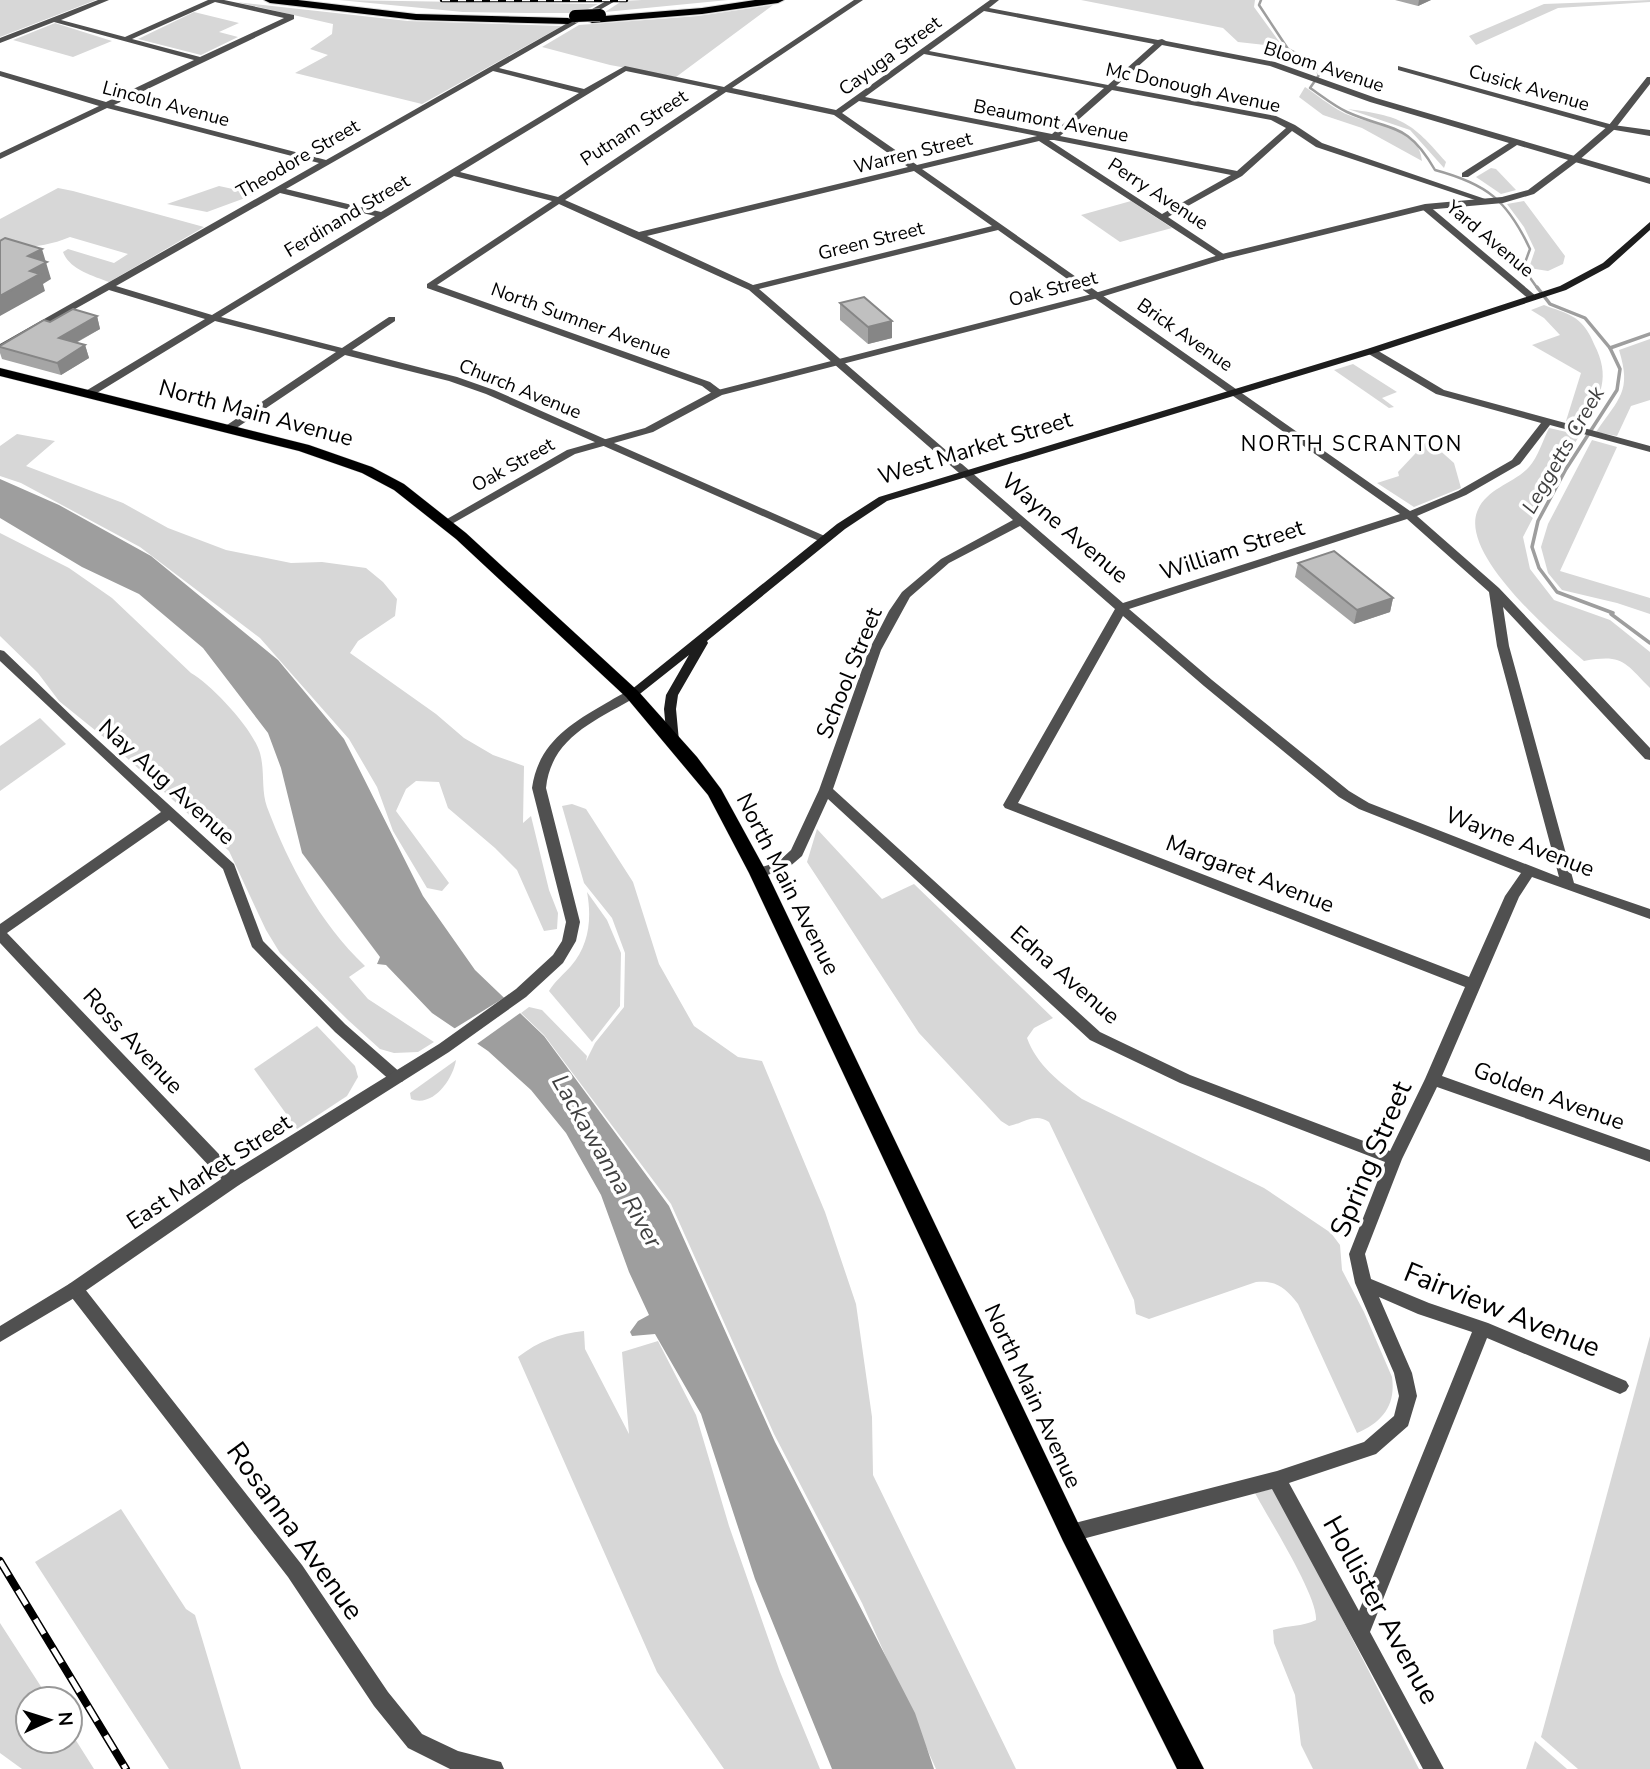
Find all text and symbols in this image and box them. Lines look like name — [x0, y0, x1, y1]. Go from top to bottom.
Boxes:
street label: Cayuga Street — [833, 10, 947, 102]
street label: Bloom Avenue — [1260, 35, 1388, 99]
street label: Mc Donough Avenue — [1103, 57, 1283, 119]
street label: Cusick Avenue — [1466, 58, 1592, 118]
street label: Lincoln Avenue — [100, 75, 232, 133]
street label: Putnam Street — [575, 83, 693, 172]
street label: Beaumont Avenue — [971, 93, 1131, 149]
street label: Theodore Street — [232, 113, 365, 205]
street label: Warren Street — [851, 126, 975, 180]
street label: Perry Avenue — [1103, 152, 1213, 236]
street label: Ferdinand Street — [280, 168, 415, 264]
street label: Yard Avenue — [1440, 194, 1539, 283]
street label: Green Street — [815, 215, 927, 267]
street label: Oak Street — [1006, 265, 1101, 313]
street label: North Sumner Avenue — [487, 276, 675, 366]
street label: Brick Avenue — [1132, 292, 1238, 378]
street label: Church Avenue — [455, 353, 585, 425]
street label: North Main Avenue — [155, 372, 357, 454]
water label: Leggetts Creek — [1515, 381, 1611, 519]
street label: West Market Street — [874, 403, 1077, 492]
district label: NORTH SCRANTON — [1241, 430, 1463, 458]
street label: Oak Street — [467, 431, 559, 498]
street label: Wayne Avenue — [995, 466, 1135, 590]
street label: William Street — [1156, 512, 1309, 588]
street label: School Street — [809, 602, 890, 743]
street label: Nay Aug Avenue — [92, 712, 242, 852]
street label: North Main Avenue — [729, 788, 847, 980]
street label: Wayne Avenue — [1441, 799, 1599, 885]
street label: Margaret Avenue — [1161, 828, 1339, 920]
street label: Edna Avenue — [1003, 919, 1127, 1031]
street label: Ross Avenue — [76, 981, 190, 1101]
street label: Golden Avenue — [1469, 1054, 1629, 1138]
water label: Lackawanna River — [544, 1068, 670, 1255]
street label: Spring Street — [1321, 1075, 1421, 1243]
street label: East Market Street — [121, 1107, 298, 1237]
street label: Fairview Avenue — [1398, 1253, 1606, 1367]
street label: North Main Avenue — [977, 1299, 1089, 1493]
street label: Rosanna Avenue — [217, 1434, 373, 1628]
street label: Hollister Avenue — [1313, 1509, 1449, 1711]
north arrow — [14, 1685, 84, 1755]
text: N — [51, 1711, 78, 1727]

